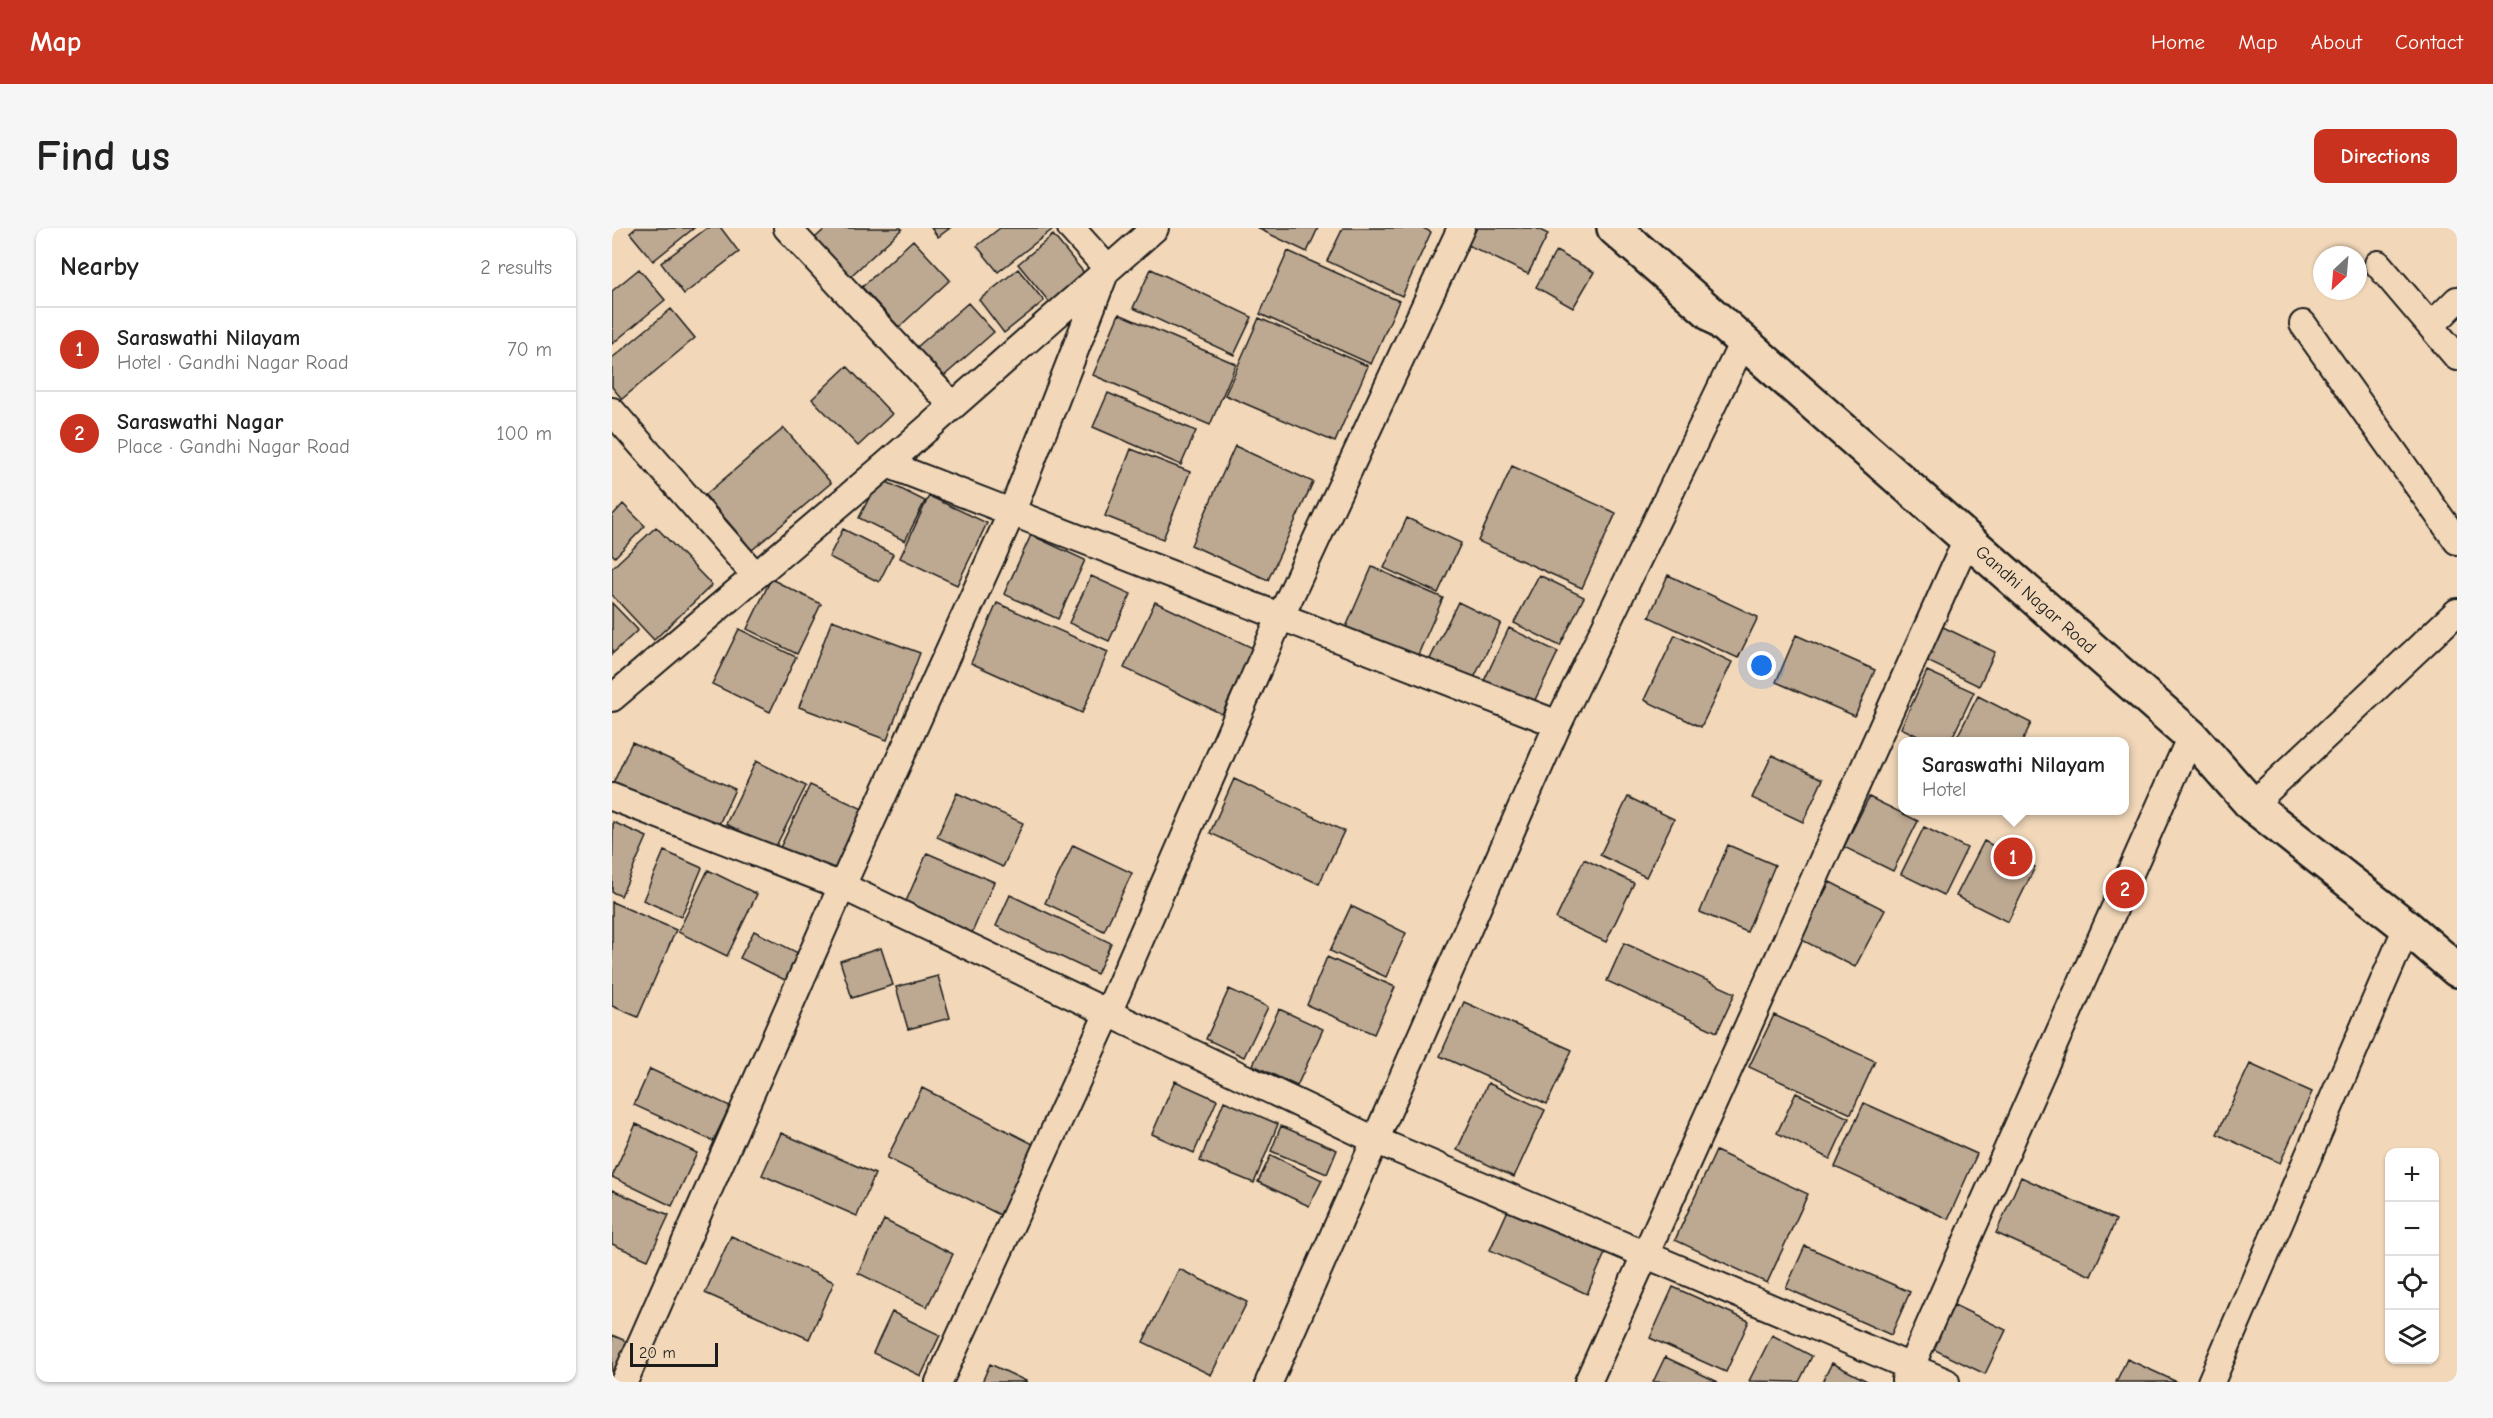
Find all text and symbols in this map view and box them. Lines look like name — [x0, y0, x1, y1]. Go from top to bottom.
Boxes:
text: Map — [30, 26, 81, 58]
text: Home — [2151, 30, 2205, 54]
text: Map — [2238, 30, 2278, 54]
text: About — [2311, 30, 2362, 54]
text: Contact — [2395, 30, 2463, 54]
button: Directions — [2314, 129, 2457, 183]
text: Find us — [36, 132, 170, 181]
north arrow — [2313, 246, 2367, 300]
text: Nearby — [60, 252, 139, 282]
text: 2 results — [480, 256, 552, 279]
text: Saraswathi Nilayam — [117, 325, 300, 351]
text: 1 — [76, 338, 83, 361]
text: 70 m — [507, 338, 552, 361]
text: Hotel · Gandhi Nagar Road — [117, 351, 349, 374]
text: Saraswathi Nagar — [117, 409, 283, 435]
text: 2 — [75, 422, 84, 445]
text: 100 m — [497, 422, 552, 445]
text: Place · Gandhi Nagar Road — [117, 435, 350, 458]
street label: Gandhi Nagar Road — [1971, 541, 2100, 658]
your location — [1747, 651, 1776, 680]
popup — [1898, 737, 2129, 815]
text: Saraswathi Nilayam — [1922, 752, 2105, 778]
text: Hotel — [1922, 778, 1966, 801]
pin: 1 — [1994, 834, 2032, 880]
pin: 2 — [2106, 866, 2144, 912]
map controls — [2385, 1148, 2439, 1364]
button: + — [2385, 1148, 2439, 1202]
button: − — [2385, 1202, 2439, 1256]
button: locate — [2385, 1256, 2439, 1310]
button: layers — [2385, 1310, 2439, 1364]
scale bar — [630, 1340, 718, 1368]
text: 20 m — [639, 1344, 676, 1362]

